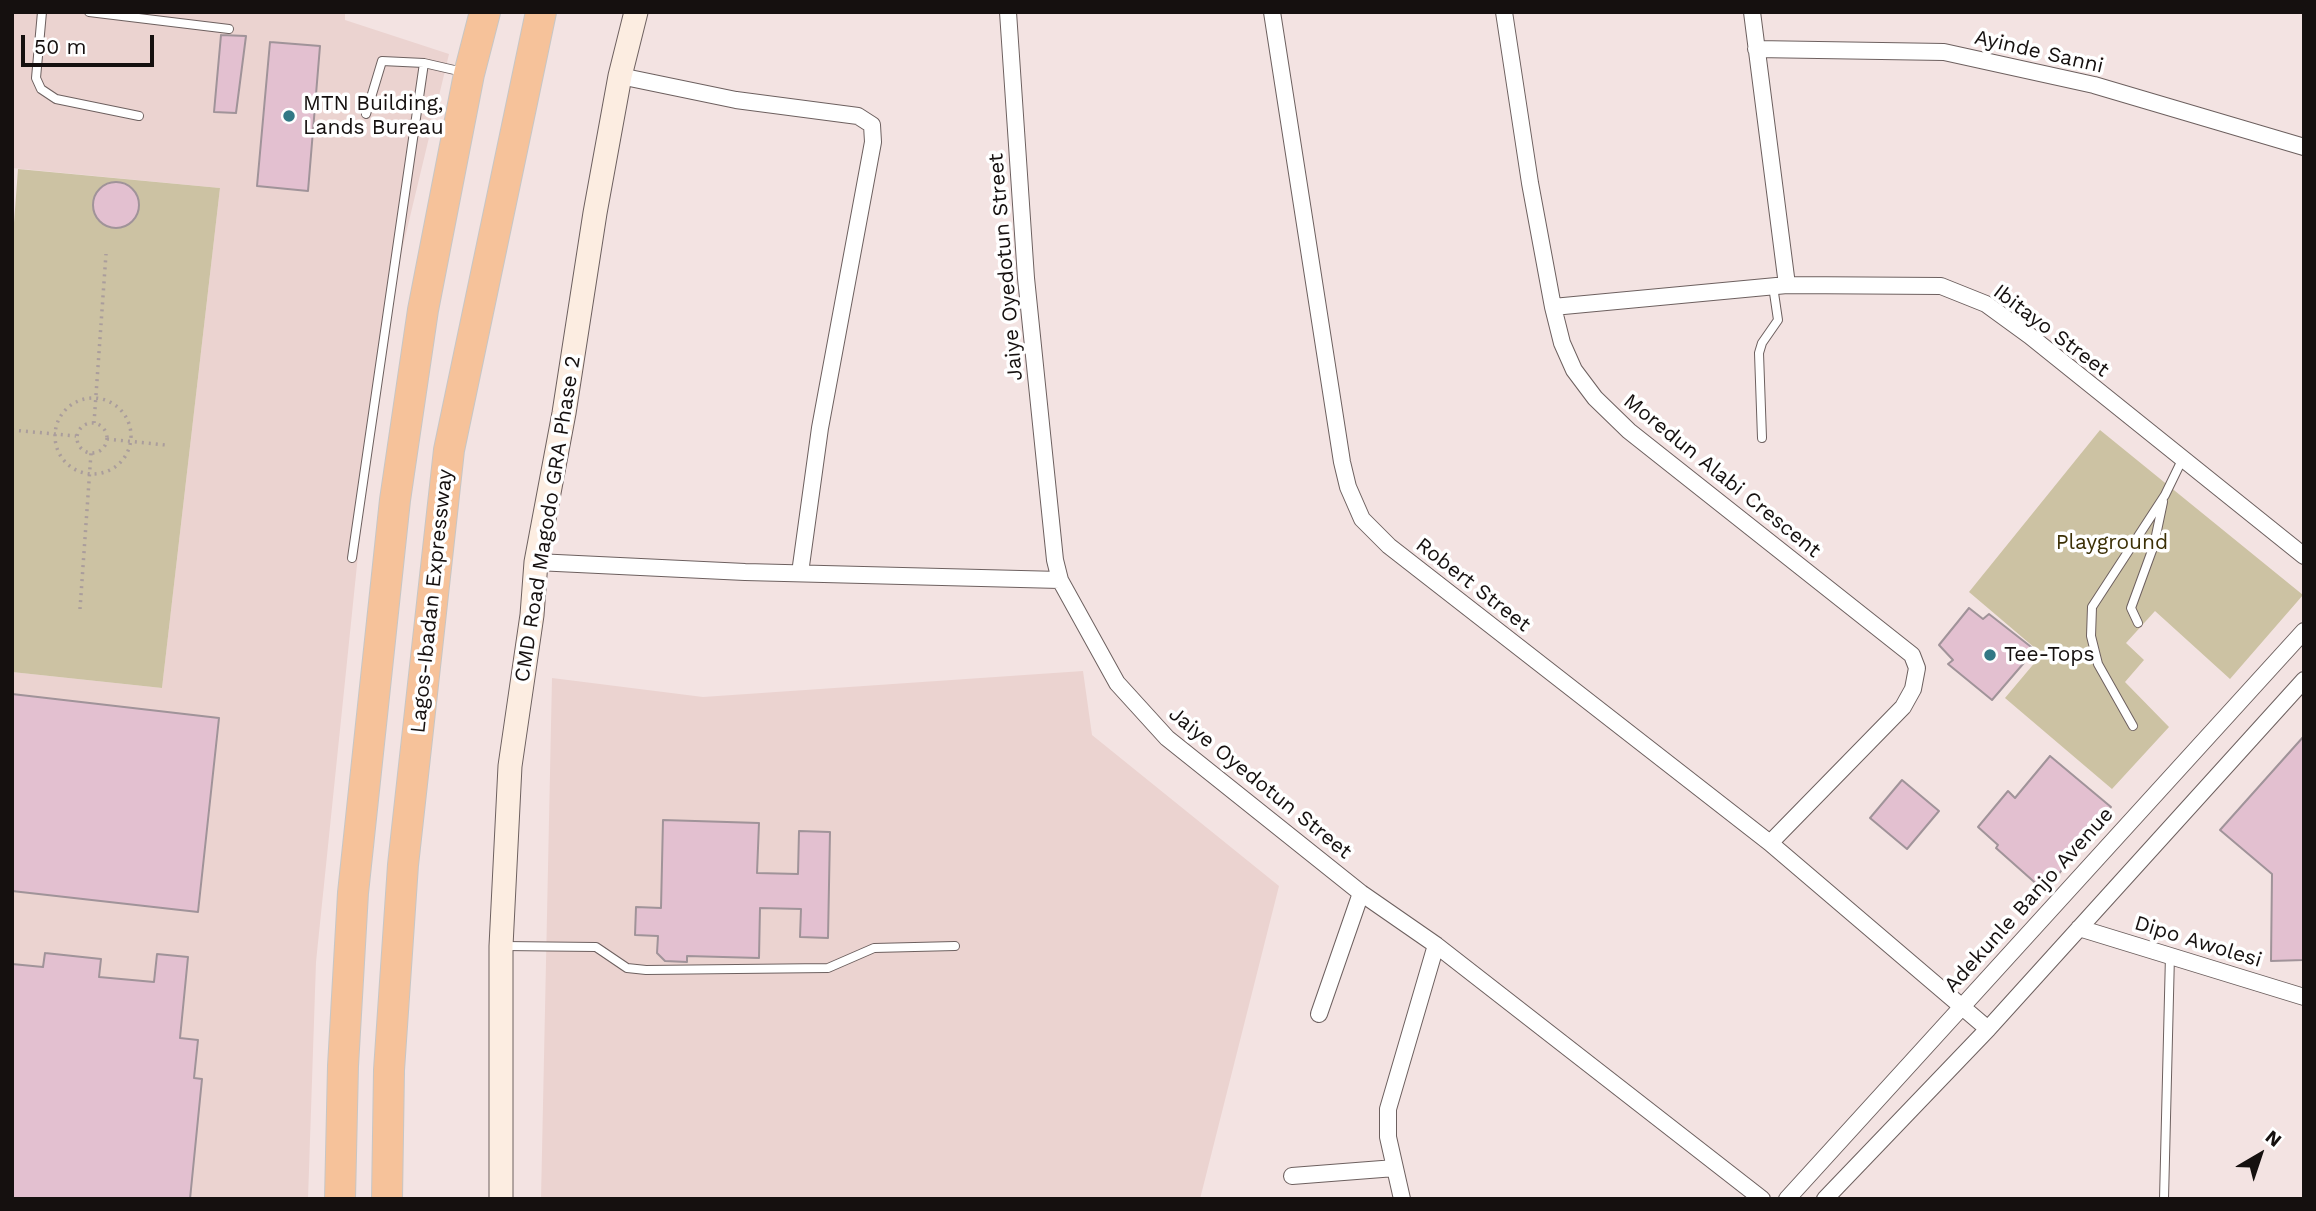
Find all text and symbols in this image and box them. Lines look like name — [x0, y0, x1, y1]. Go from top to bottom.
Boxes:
scale bar — [24, 21, 158, 65]
street label: Ayinde Sanni — [1972, 25, 2106, 79]
text: 50 m — [34, 34, 86, 59]
place label: MTN Building, Lands Bureau — [303, 91, 444, 141]
marker: MTN Building, Lands Bureau — [281, 108, 297, 124]
street label: Jaiye Oyedotun Street — [983, 152, 1029, 382]
street label: Ibitayo Street — [1988, 279, 2114, 383]
street label: CMD Road Magodo GRA Phase 2 — [510, 354, 586, 684]
street label: Moredun Alabi Crescent — [1618, 389, 1826, 563]
street label: Lagos-Ibadan Expressway — [406, 468, 458, 734]
park label: Playground — [2056, 530, 2168, 556]
street label: Robert Street — [1411, 532, 1535, 638]
place label: Tee-Tops — [2004, 642, 2095, 668]
marker: Tee-Tops — [1982, 647, 1998, 663]
street label: Jaiye Oyedotun Street — [1163, 701, 1357, 865]
street label: Adekunle Banjo Avenue — [1939, 802, 2119, 998]
street label: Dipo Awolesi — [2131, 911, 2265, 973]
north arrow — [2225, 1120, 2295, 1190]
text: N — [2261, 1125, 2286, 1152]

